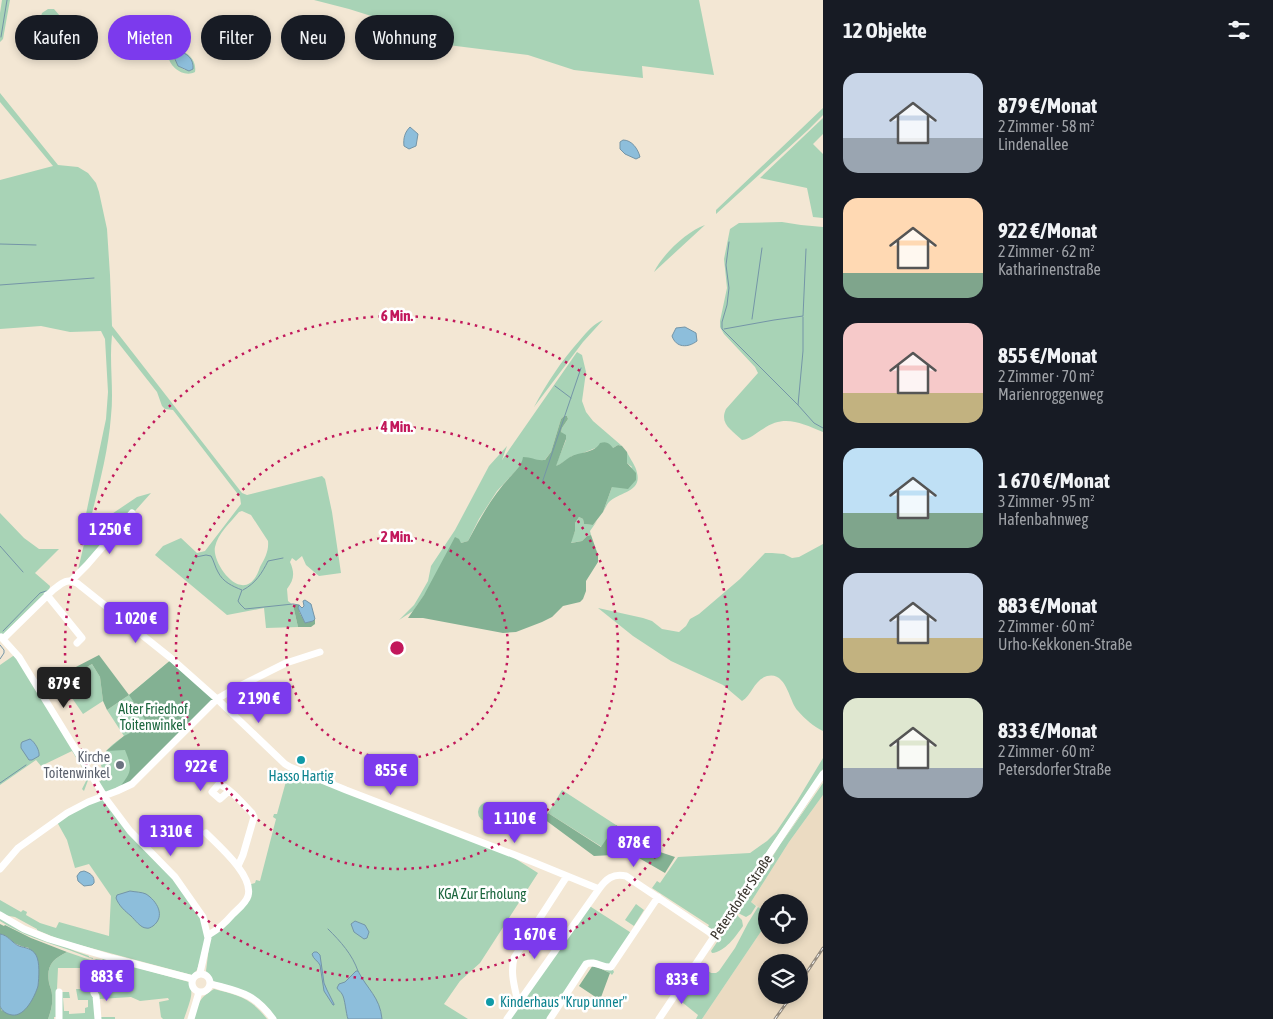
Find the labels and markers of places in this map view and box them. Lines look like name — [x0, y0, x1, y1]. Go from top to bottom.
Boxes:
pin: 1 250 € — [64, 512, 156, 555]
pin: 1 020 € — [90, 602, 182, 644]
centre of rings — [388, 639, 406, 657]
pin: 879 € — [29, 666, 99, 709]
pin: 2 190 € — [213, 682, 305, 724]
place label: Kirche Toitenwinkel — [44, 749, 110, 781]
pin: 922 € — [166, 750, 236, 792]
marker: Hasso Hartig — [295, 754, 307, 766]
pin: 855 € — [356, 754, 426, 796]
marker: Kirche Toitenwinkel — [114, 759, 126, 771]
place label: Hasso Hartig — [269, 768, 333, 784]
pin: 1 110 € — [469, 802, 561, 844]
pin: 1 310 € — [125, 814, 217, 857]
pin: 878 € — [599, 826, 669, 868]
pin: 1 670 € — [489, 918, 581, 960]
pin: 883 € — [72, 960, 142, 1002]
pin: 833 € — [647, 962, 717, 1005]
place label: Kinderhaus "Krup unner" — [500, 994, 628, 1010]
marker: Kinderhaus "Krup unner" — [484, 996, 496, 1008]

